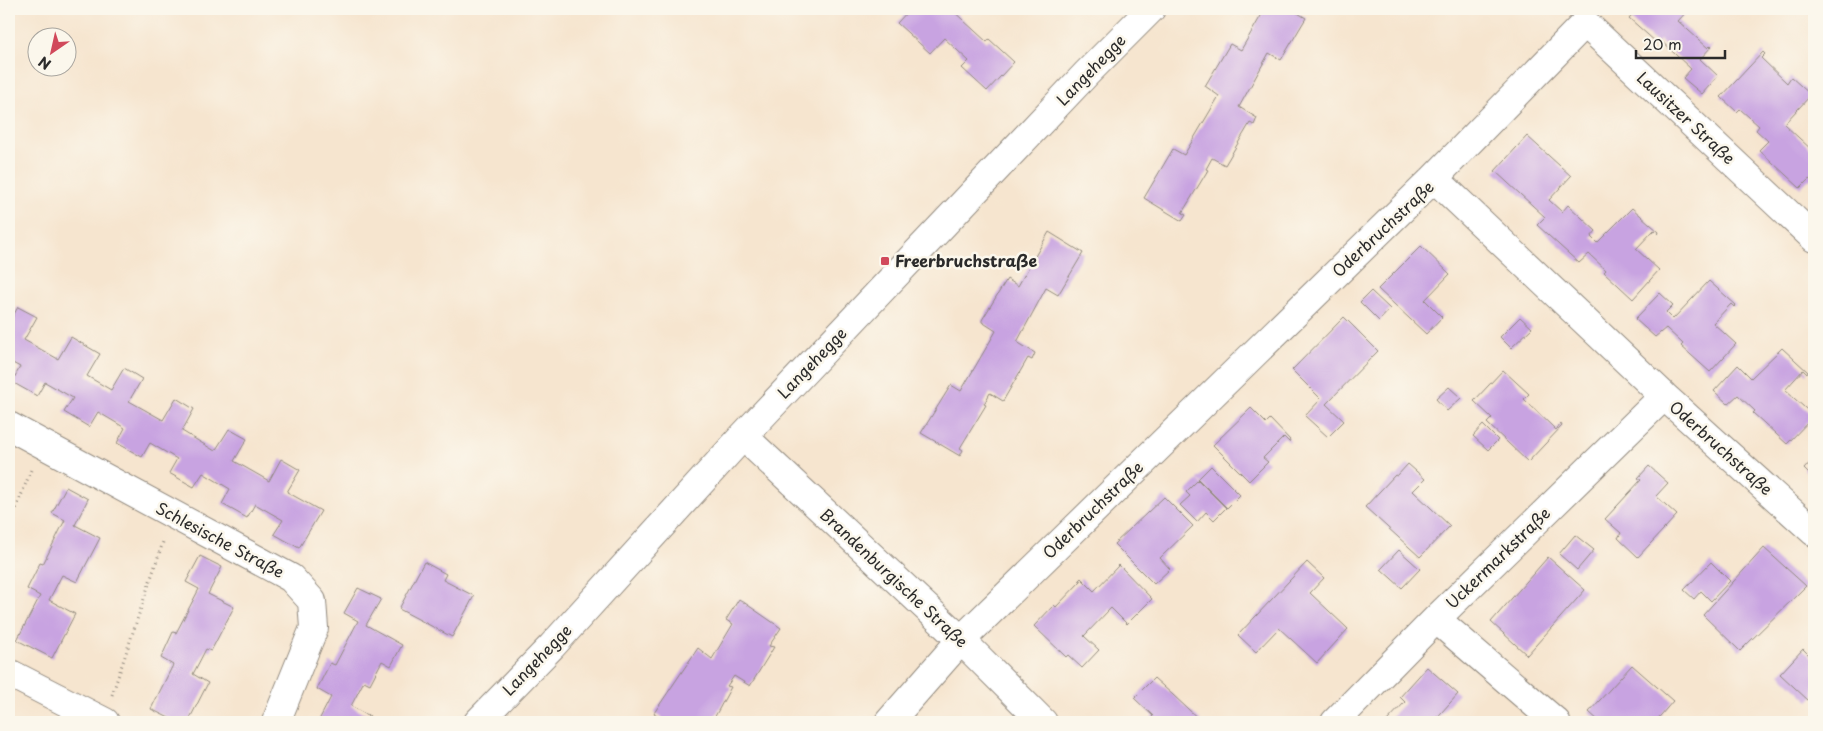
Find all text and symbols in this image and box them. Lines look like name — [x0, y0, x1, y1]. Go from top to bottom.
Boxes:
north arrow — [28, 28, 78, 78]
street label: Langehegge — [1050, 28, 1131, 110]
scale bar — [1636, 28, 1724, 60]
text: 20 m — [1643, 32, 1682, 55]
text: N — [34, 51, 55, 75]
street label: Lausitzer Straße — [1632, 65, 1741, 169]
street label: Oderbruchstraße — [1326, 175, 1439, 282]
place label: Freerbruchstraße — [895, 248, 1037, 272]
marker: Freerbruchstraße — [879, 255, 891, 267]
street label: Langehegge — [771, 321, 852, 403]
street label: Oderbruchstraße — [1665, 394, 1779, 500]
street label: Oderbruchstraße — [1037, 455, 1148, 564]
street label: Schlesische Straße — [152, 495, 289, 583]
street label: Uckermarkstraße — [1440, 501, 1555, 614]
street label: Brandenburgische Straße — [815, 502, 974, 652]
street label: Langehegge — [496, 618, 577, 700]

